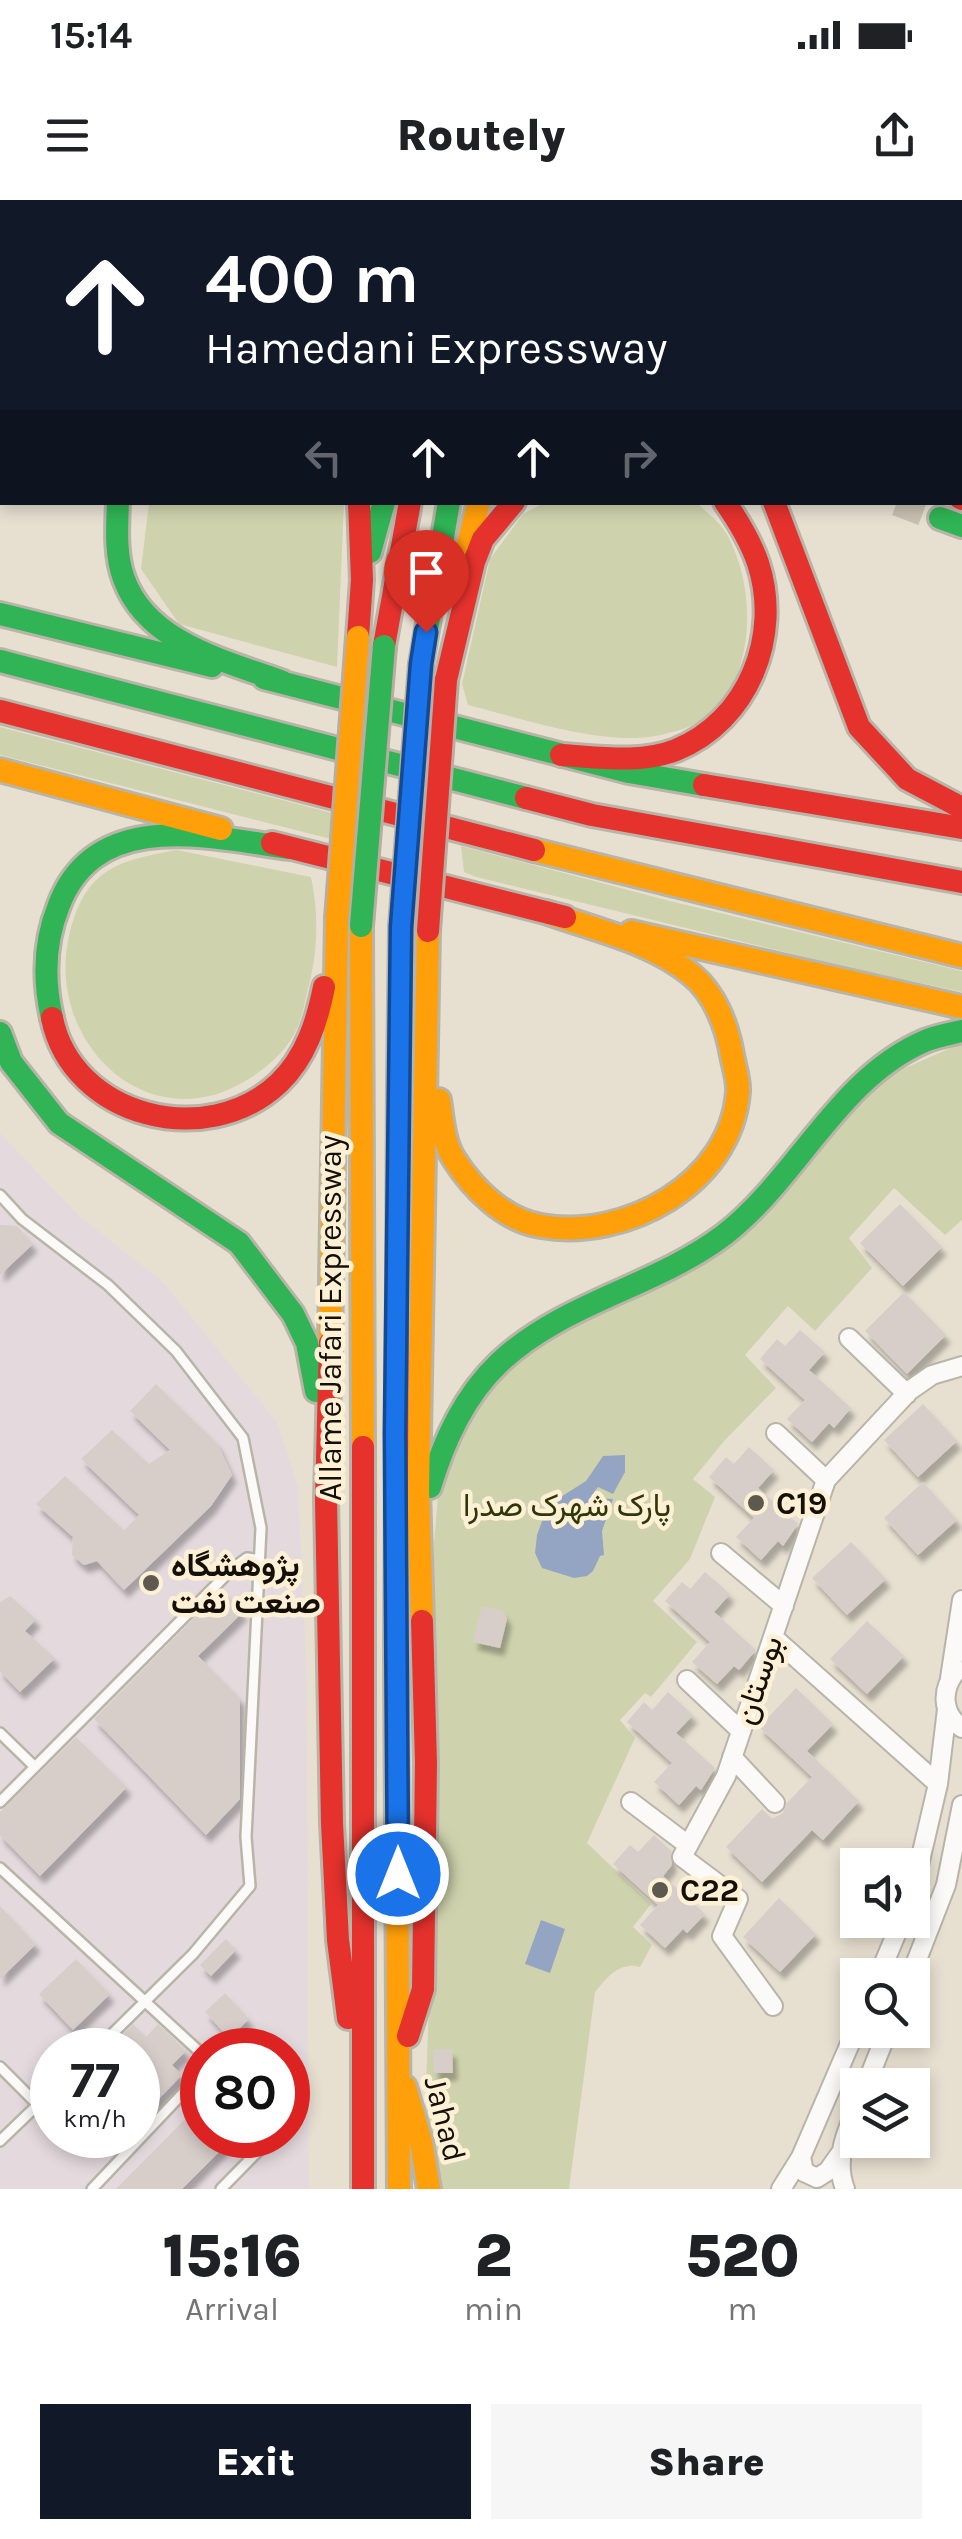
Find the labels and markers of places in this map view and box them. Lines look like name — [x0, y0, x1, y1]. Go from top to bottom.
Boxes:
pin — [384, 530, 469, 633]
place label: C19 — [776, 1485, 827, 1522]
marker: C19 — [745, 1492, 767, 1514]
place label: پژوهشگاه صنعت نفت — [171, 1547, 321, 1621]
marker: پژوهشگاه صنعت نفت — [140, 1572, 162, 1594]
place label: C22 — [680, 1872, 739, 1909]
marker: C22 — [649, 1879, 671, 1901]

